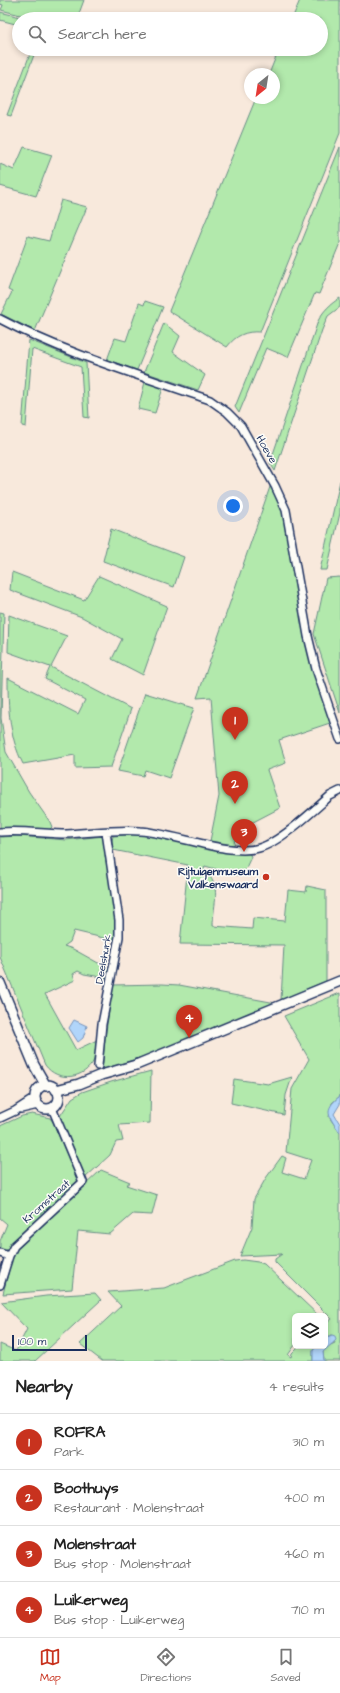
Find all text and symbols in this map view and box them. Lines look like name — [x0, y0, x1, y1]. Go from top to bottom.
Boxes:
search box — [12, 12, 328, 56]
icon: search — [26, 23, 48, 45]
text: Search here — [58, 24, 147, 45]
north arrow — [244, 68, 280, 104]
street label: Hoeve — [252, 432, 281, 466]
your location — [223, 496, 243, 516]
pin: 1 — [222, 707, 248, 740]
pin: 2 — [222, 771, 248, 804]
pin: 3 — [231, 819, 257, 852]
place label: Rijtuigenmuseum Valkenswaard — [178, 864, 258, 892]
marker: Rijtuigenmuseum Valkenswaard — [261, 872, 271, 882]
street label: Deelshurk — [92, 933, 115, 985]
pin: 4 — [176, 1005, 202, 1038]
street label: Kromstraat — [19, 1176, 74, 1227]
map controls — [292, 1313, 328, 1349]
button: layers — [292, 1313, 328, 1349]
scale bar — [12, 1333, 87, 1352]
text: 100 m — [18, 1334, 46, 1349]
text: Nearby — [16, 1375, 73, 1399]
text: 4 results — [269, 1378, 324, 1396]
text: ROFRA — [54, 1422, 105, 1443]
text: 1 — [28, 1433, 30, 1451]
text: 310 m — [292, 1433, 324, 1451]
text: Park — [54, 1443, 84, 1461]
text: Boothuys — [54, 1478, 118, 1499]
text: 2 — [25, 1489, 33, 1507]
text: 400 m — [283, 1489, 324, 1507]
text: Restaurant · Molenstraat — [54, 1499, 204, 1517]
text: Molenstraat — [54, 1534, 136, 1555]
text: 3 — [26, 1545, 32, 1563]
text: 460 m — [283, 1545, 324, 1563]
text: Bus stop · Molenstraat — [54, 1555, 191, 1573]
text: Luikerweg — [54, 1590, 128, 1611]
text: 4 — [25, 1601, 33, 1619]
text: 710 m — [291, 1601, 324, 1619]
text: Bus stop · Luikerweg — [54, 1611, 184, 1629]
tab: Map — [39, 1646, 61, 1685]
tab: Directions — [140, 1646, 192, 1685]
tab: Saved — [271, 1646, 301, 1685]

